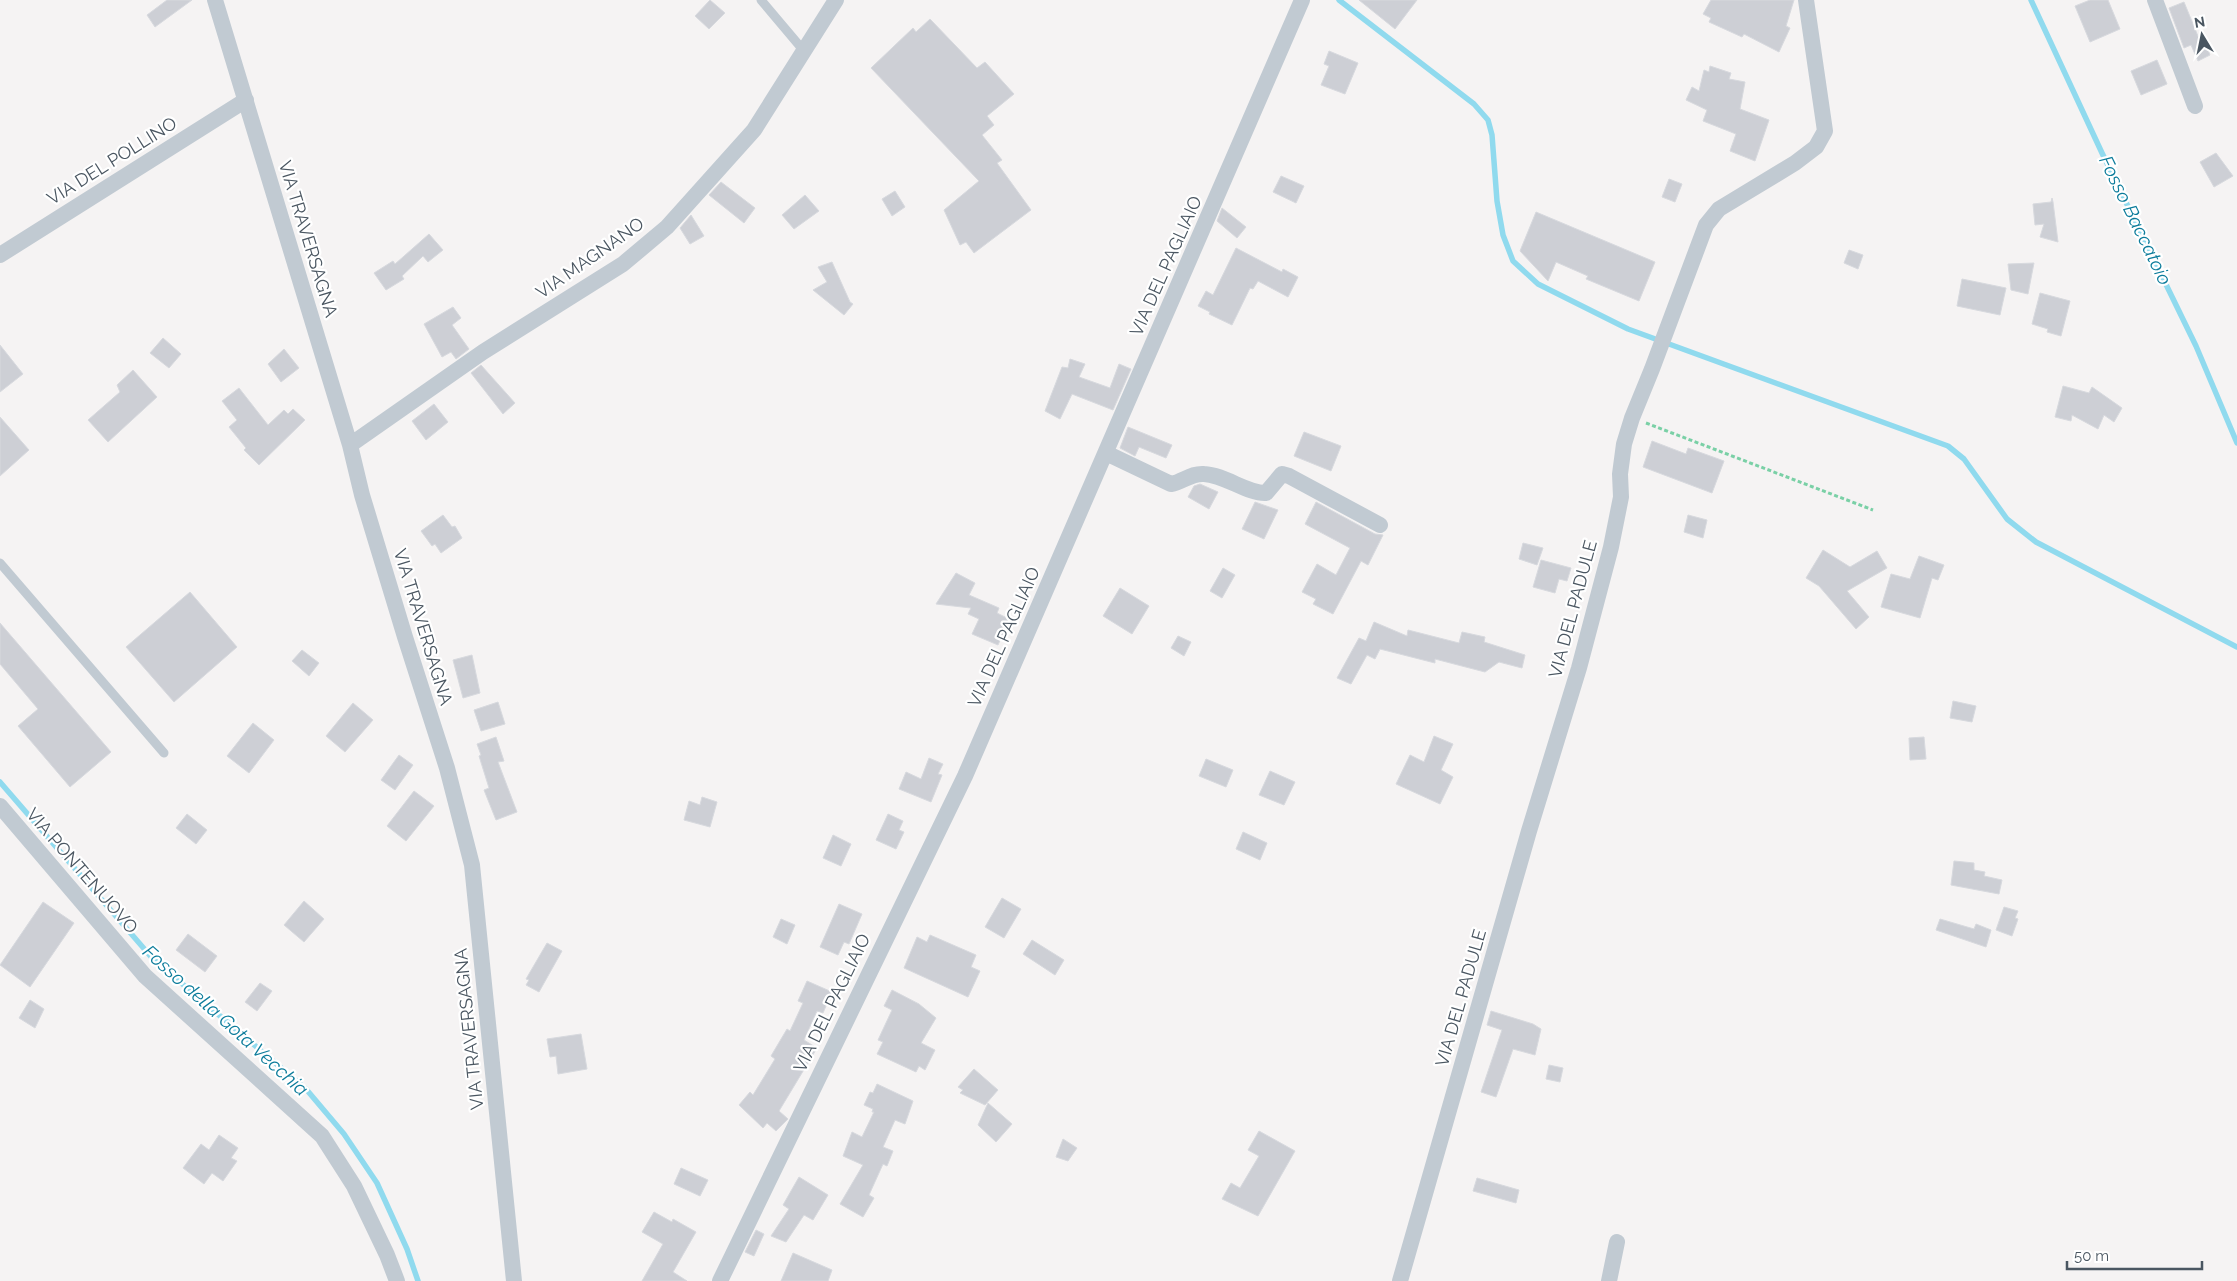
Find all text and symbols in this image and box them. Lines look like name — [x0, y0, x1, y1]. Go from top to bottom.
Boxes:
north arrow — [2177, 10, 2227, 60]
text: N — [2193, 13, 2206, 31]
street label: VIA DEL POLLINO — [43, 112, 180, 209]
water label: Fosso Baccatoio — [2095, 152, 2177, 288]
street label: VIA TRAVERSAGNA — [275, 158, 342, 320]
street label: VIA DEL PAGLIAIO — [1125, 192, 1206, 339]
street label: VIA MAGNANO — [532, 213, 648, 303]
street label: VIA DEL PADULE — [1544, 538, 1601, 680]
street label: VIA TRAVERSAGNA — [390, 546, 457, 708]
street label: VIA DEL PAGLIAIO — [963, 563, 1044, 710]
street label: VIA PONTENUOVO — [22, 804, 143, 938]
street label: VIA DEL PADULE — [1431, 927, 1490, 1069]
street label: VIA DEL PAGLIAIO — [789, 930, 874, 1075]
water label: Fosso della Gota Vecchia — [139, 940, 313, 1100]
street label: VIA TRAVERSAGNA — [450, 947, 487, 1111]
scale bar — [2067, 1238, 2202, 1270]
text: 50 m — [2074, 1247, 2109, 1265]

